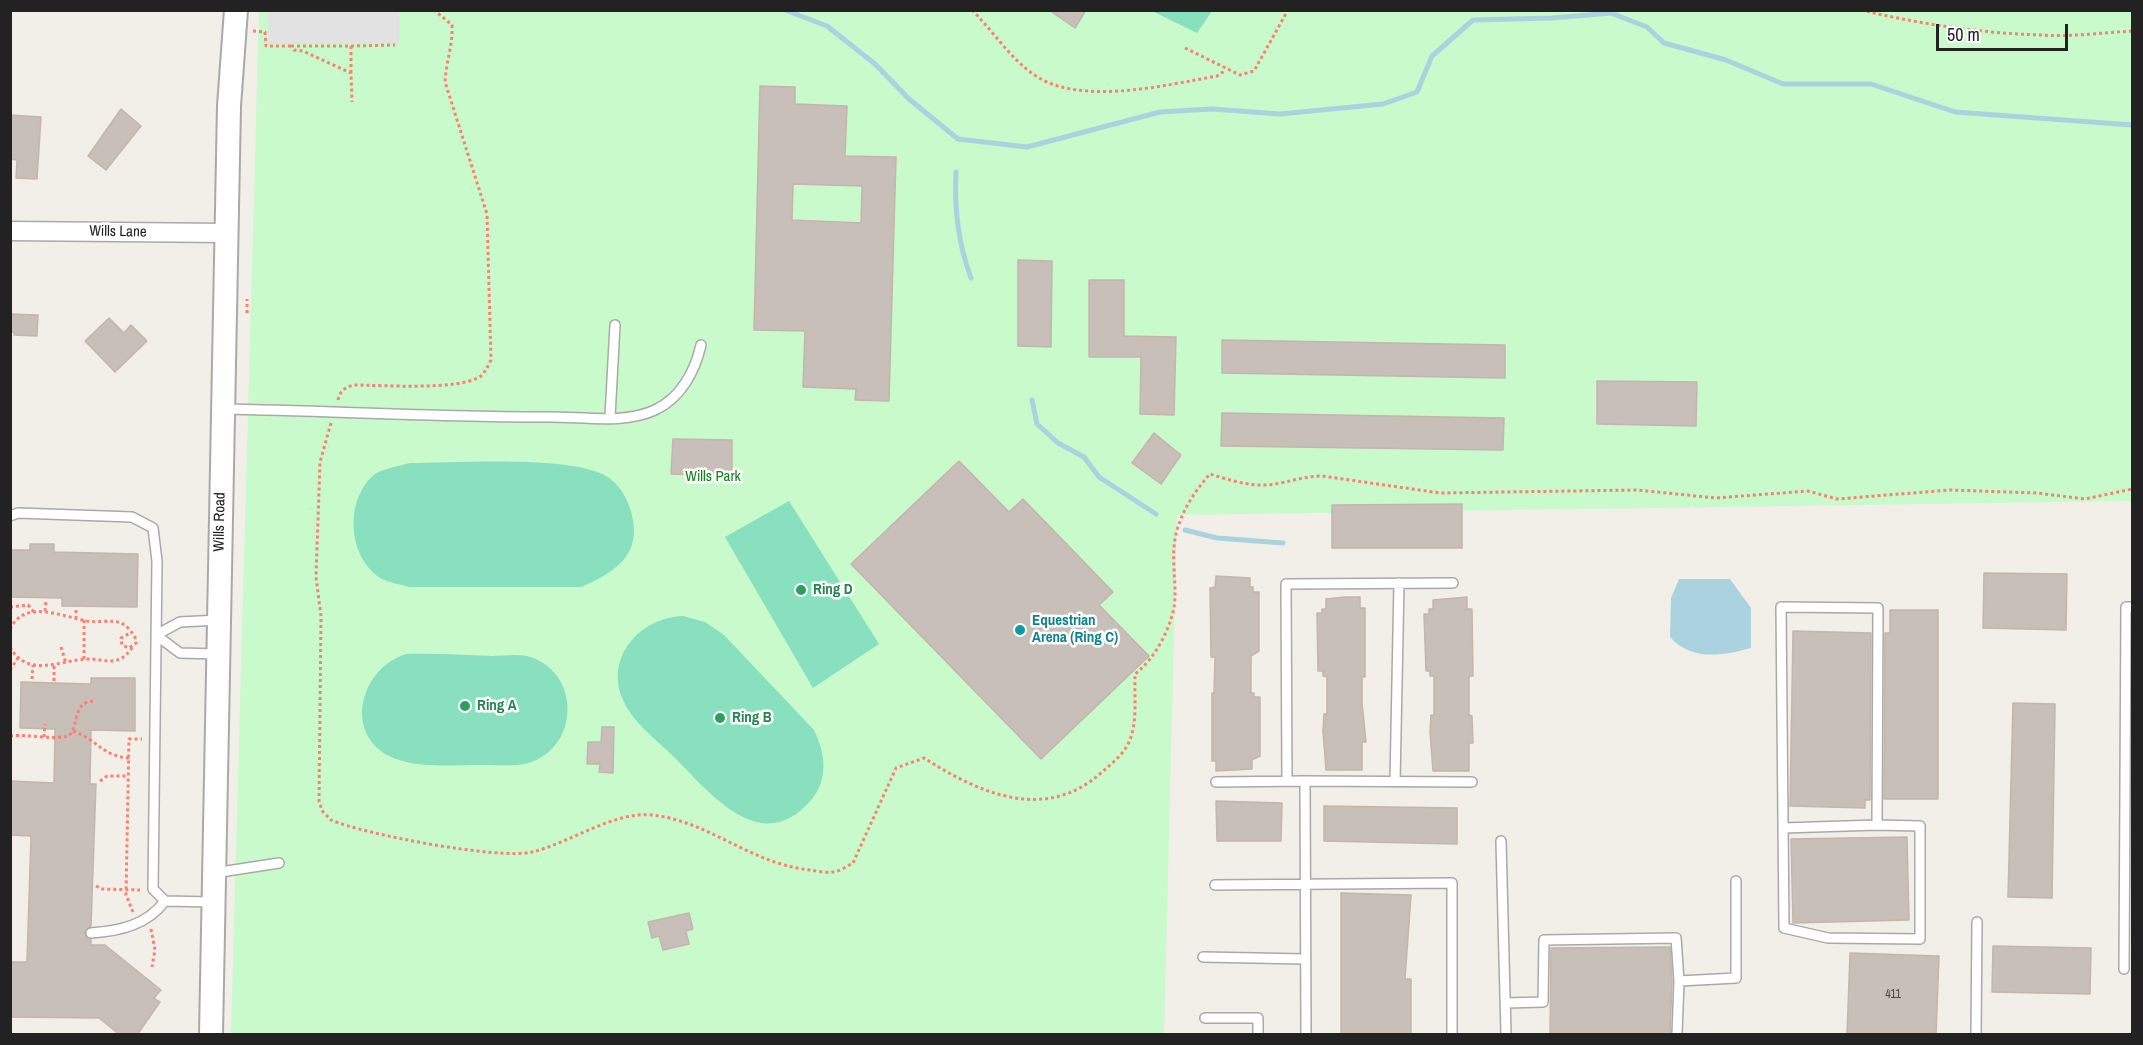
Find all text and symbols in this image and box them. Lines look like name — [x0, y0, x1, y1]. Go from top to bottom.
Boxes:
scale bar — [1939, 12, 2071, 50]
text: 50 m — [1947, 22, 1980, 47]
street label: Wills Lane — [89, 223, 147, 241]
park label: Wills Park — [685, 468, 741, 486]
street label: Wills Road — [210, 492, 230, 552]
place label: Ring D — [813, 581, 853, 599]
marker: Ring D — [794, 583, 808, 597]
place label: Equestrian Arena (Ring C) — [1032, 612, 1118, 647]
marker: Equestrian Arena (Ring C) — [1013, 623, 1027, 637]
place label: Ring A — [477, 697, 517, 715]
marker: Ring A — [458, 699, 472, 713]
place label: Ring B — [732, 709, 772, 727]
marker: Ring B — [713, 711, 727, 725]
house number: 411 — [1885, 988, 1901, 1002]

